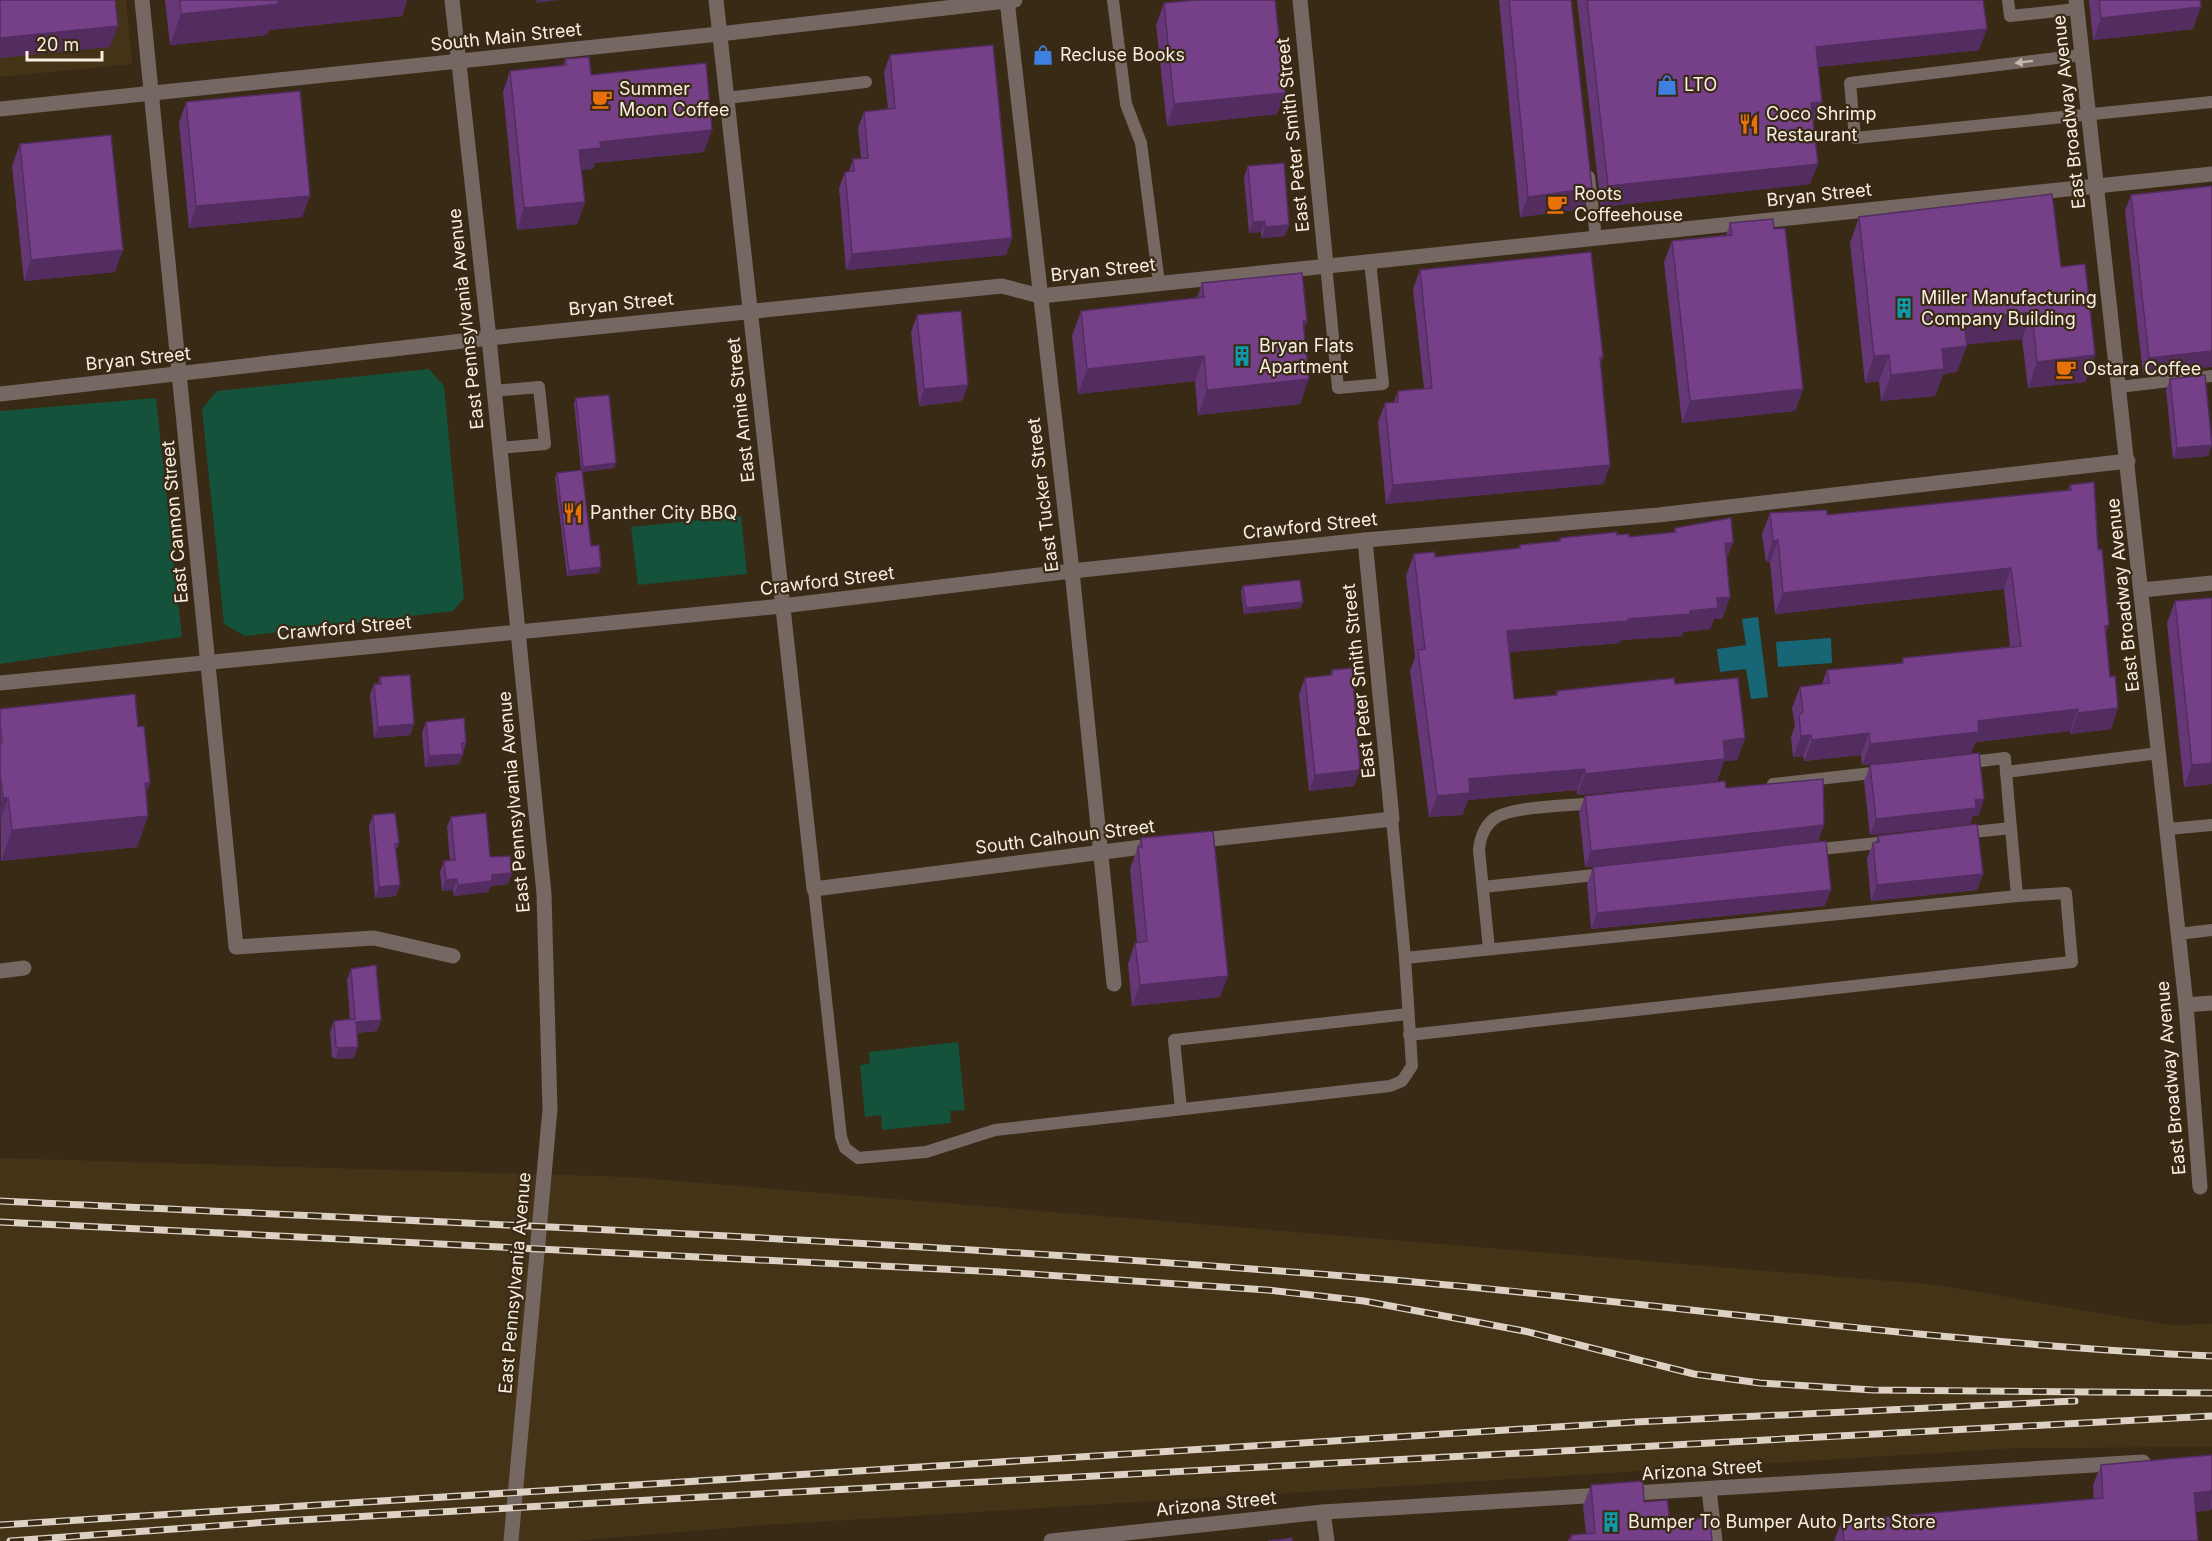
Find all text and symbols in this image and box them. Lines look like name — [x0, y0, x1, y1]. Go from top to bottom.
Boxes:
street label: East Broadway Avenue — [2048, 14, 2089, 210]
street label: South Main Street — [429, 18, 583, 55]
scale bar — [27, 24, 102, 62]
text: 20 m — [36, 34, 79, 55]
street label: East Peter Smith Street — [1272, 37, 1313, 233]
shop icon: Recluse Books — [1031, 43, 1055, 67]
place label: Recluse Books — [1060, 44, 1185, 65]
one-way arrow — [2014, 57, 2033, 67]
shop icon: LTO — [1655, 73, 1679, 97]
place label: LTO — [1684, 74, 1717, 95]
place label: Summer Moon Coffee — [619, 78, 730, 120]
cafe icon: Summer Moon Coffee — [590, 87, 614, 111]
place label: Coco Shrimp Restaurant — [1766, 103, 1876, 145]
restaurant icon: Coco Shrimp Restaurant — [1737, 112, 1761, 136]
street label: Bryan Street — [1765, 179, 1873, 210]
place label: Roots Coffeehouse — [1574, 183, 1683, 225]
cafe icon: Roots Coffeehouse — [1545, 192, 1569, 216]
street label: East Pennsylvania Avenue — [443, 207, 488, 431]
street label: Bryan Street — [1049, 254, 1157, 285]
place label: Miller Manufacturing Company Building — [1921, 287, 2097, 329]
street label: Bryan Street — [567, 288, 675, 319]
building icon: Miller Manufacturing Company Building — [1892, 296, 1916, 320]
place label: Bryan Flats Apartment — [1259, 335, 1354, 377]
street label: East Annie Street — [722, 336, 759, 484]
street label: Bryan Street — [84, 343, 192, 374]
building icon: Bryan Flats Apartment — [1230, 344, 1254, 368]
cafe icon: Ostara Coffee — [2054, 357, 2078, 381]
place label: Ostara Coffee — [2083, 358, 2201, 379]
street label: East Tucker Street — [1023, 417, 1062, 573]
street label: East Cannon Street — [157, 440, 192, 604]
street label: East Broadway Avenue — [2102, 497, 2143, 693]
restaurant icon: Panther City BBQ — [561, 501, 585, 525]
place label: Panther City BBQ — [590, 502, 737, 523]
street label: Crawford Street — [1242, 508, 1378, 543]
street label: Crawford Street — [759, 562, 895, 599]
street label: East Peter Smith Street — [1338, 583, 1379, 779]
street label: Crawford Street — [276, 611, 412, 644]
street label: East Pennsylvania Avenue — [493, 690, 534, 914]
street label: South Calhoun Street — [974, 815, 1156, 858]
street label: East Broadway Avenue — [2152, 980, 2189, 1176]
street label: East Pennsylvania Avenue — [494, 1171, 535, 1395]
street label: Arizona Street — [1641, 1455, 1763, 1484]
street label: Arizona Street — [1155, 1487, 1277, 1520]
building icon: Bumper To Bumper Auto Parts Store — [1599, 1510, 1623, 1534]
place label: Bumper To Bumper Auto Parts Store — [1628, 1511, 1936, 1532]

